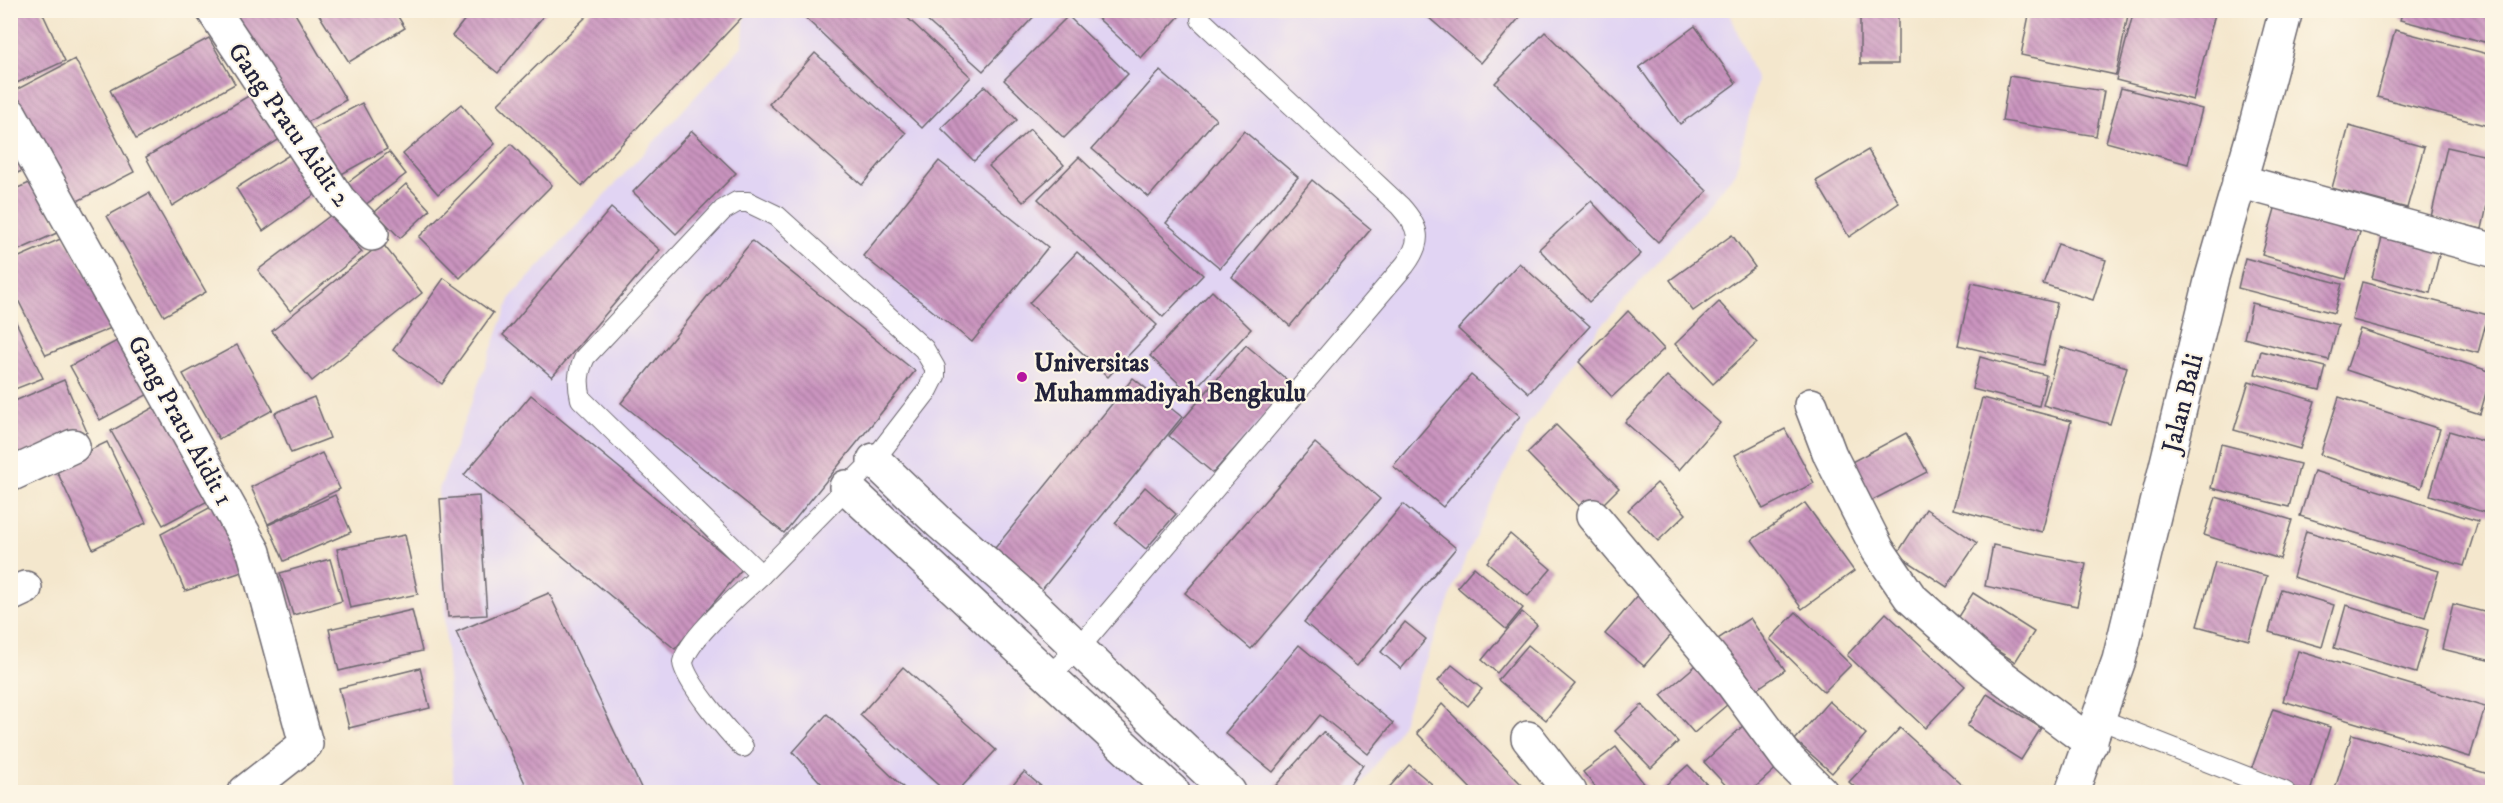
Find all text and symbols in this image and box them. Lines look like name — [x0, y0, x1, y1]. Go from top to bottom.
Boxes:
street label: Gang Pratu Aidit 2 — [220, 36, 358, 213]
street label: Gang Pratu Aidit 1 — [119, 330, 240, 512]
place label: Universitas Muhammadiyah Bengkulu — [1034, 347, 1306, 410]
street label: Jalan Bali — [2155, 350, 2212, 458]
marker: Universitas Muhammadiyah Bengkulu — [1015, 370, 1029, 384]

